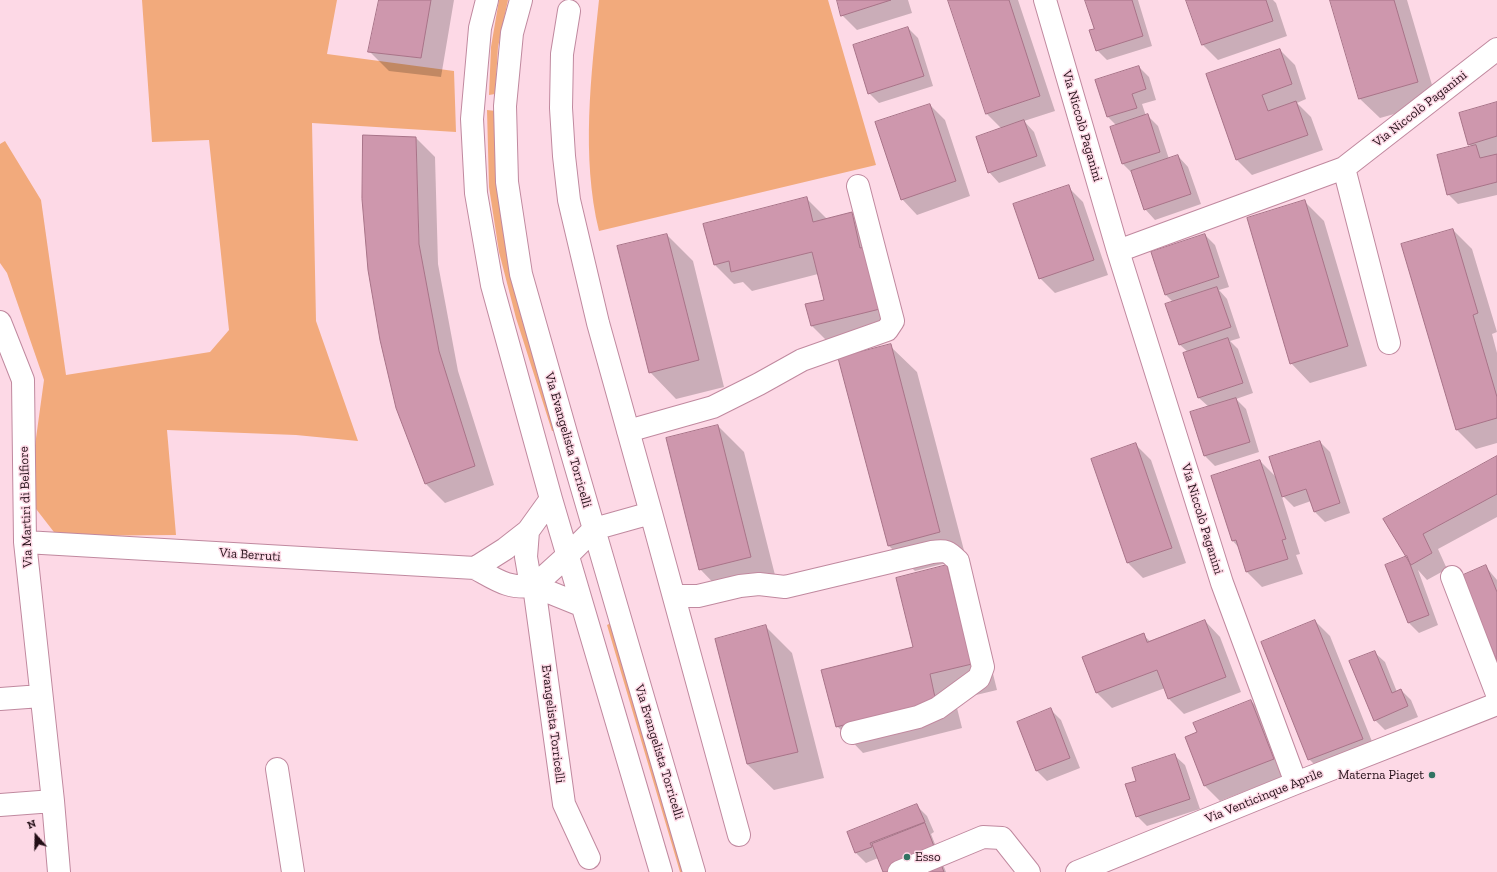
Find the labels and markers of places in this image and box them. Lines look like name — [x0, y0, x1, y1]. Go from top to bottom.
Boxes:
place label: Materna Piaget — [1338, 767, 1424, 783]
marker: Materna Piaget — [1427, 770, 1437, 780]
place label: Esso — [915, 849, 941, 865]
marker: Esso — [902, 852, 912, 862]

